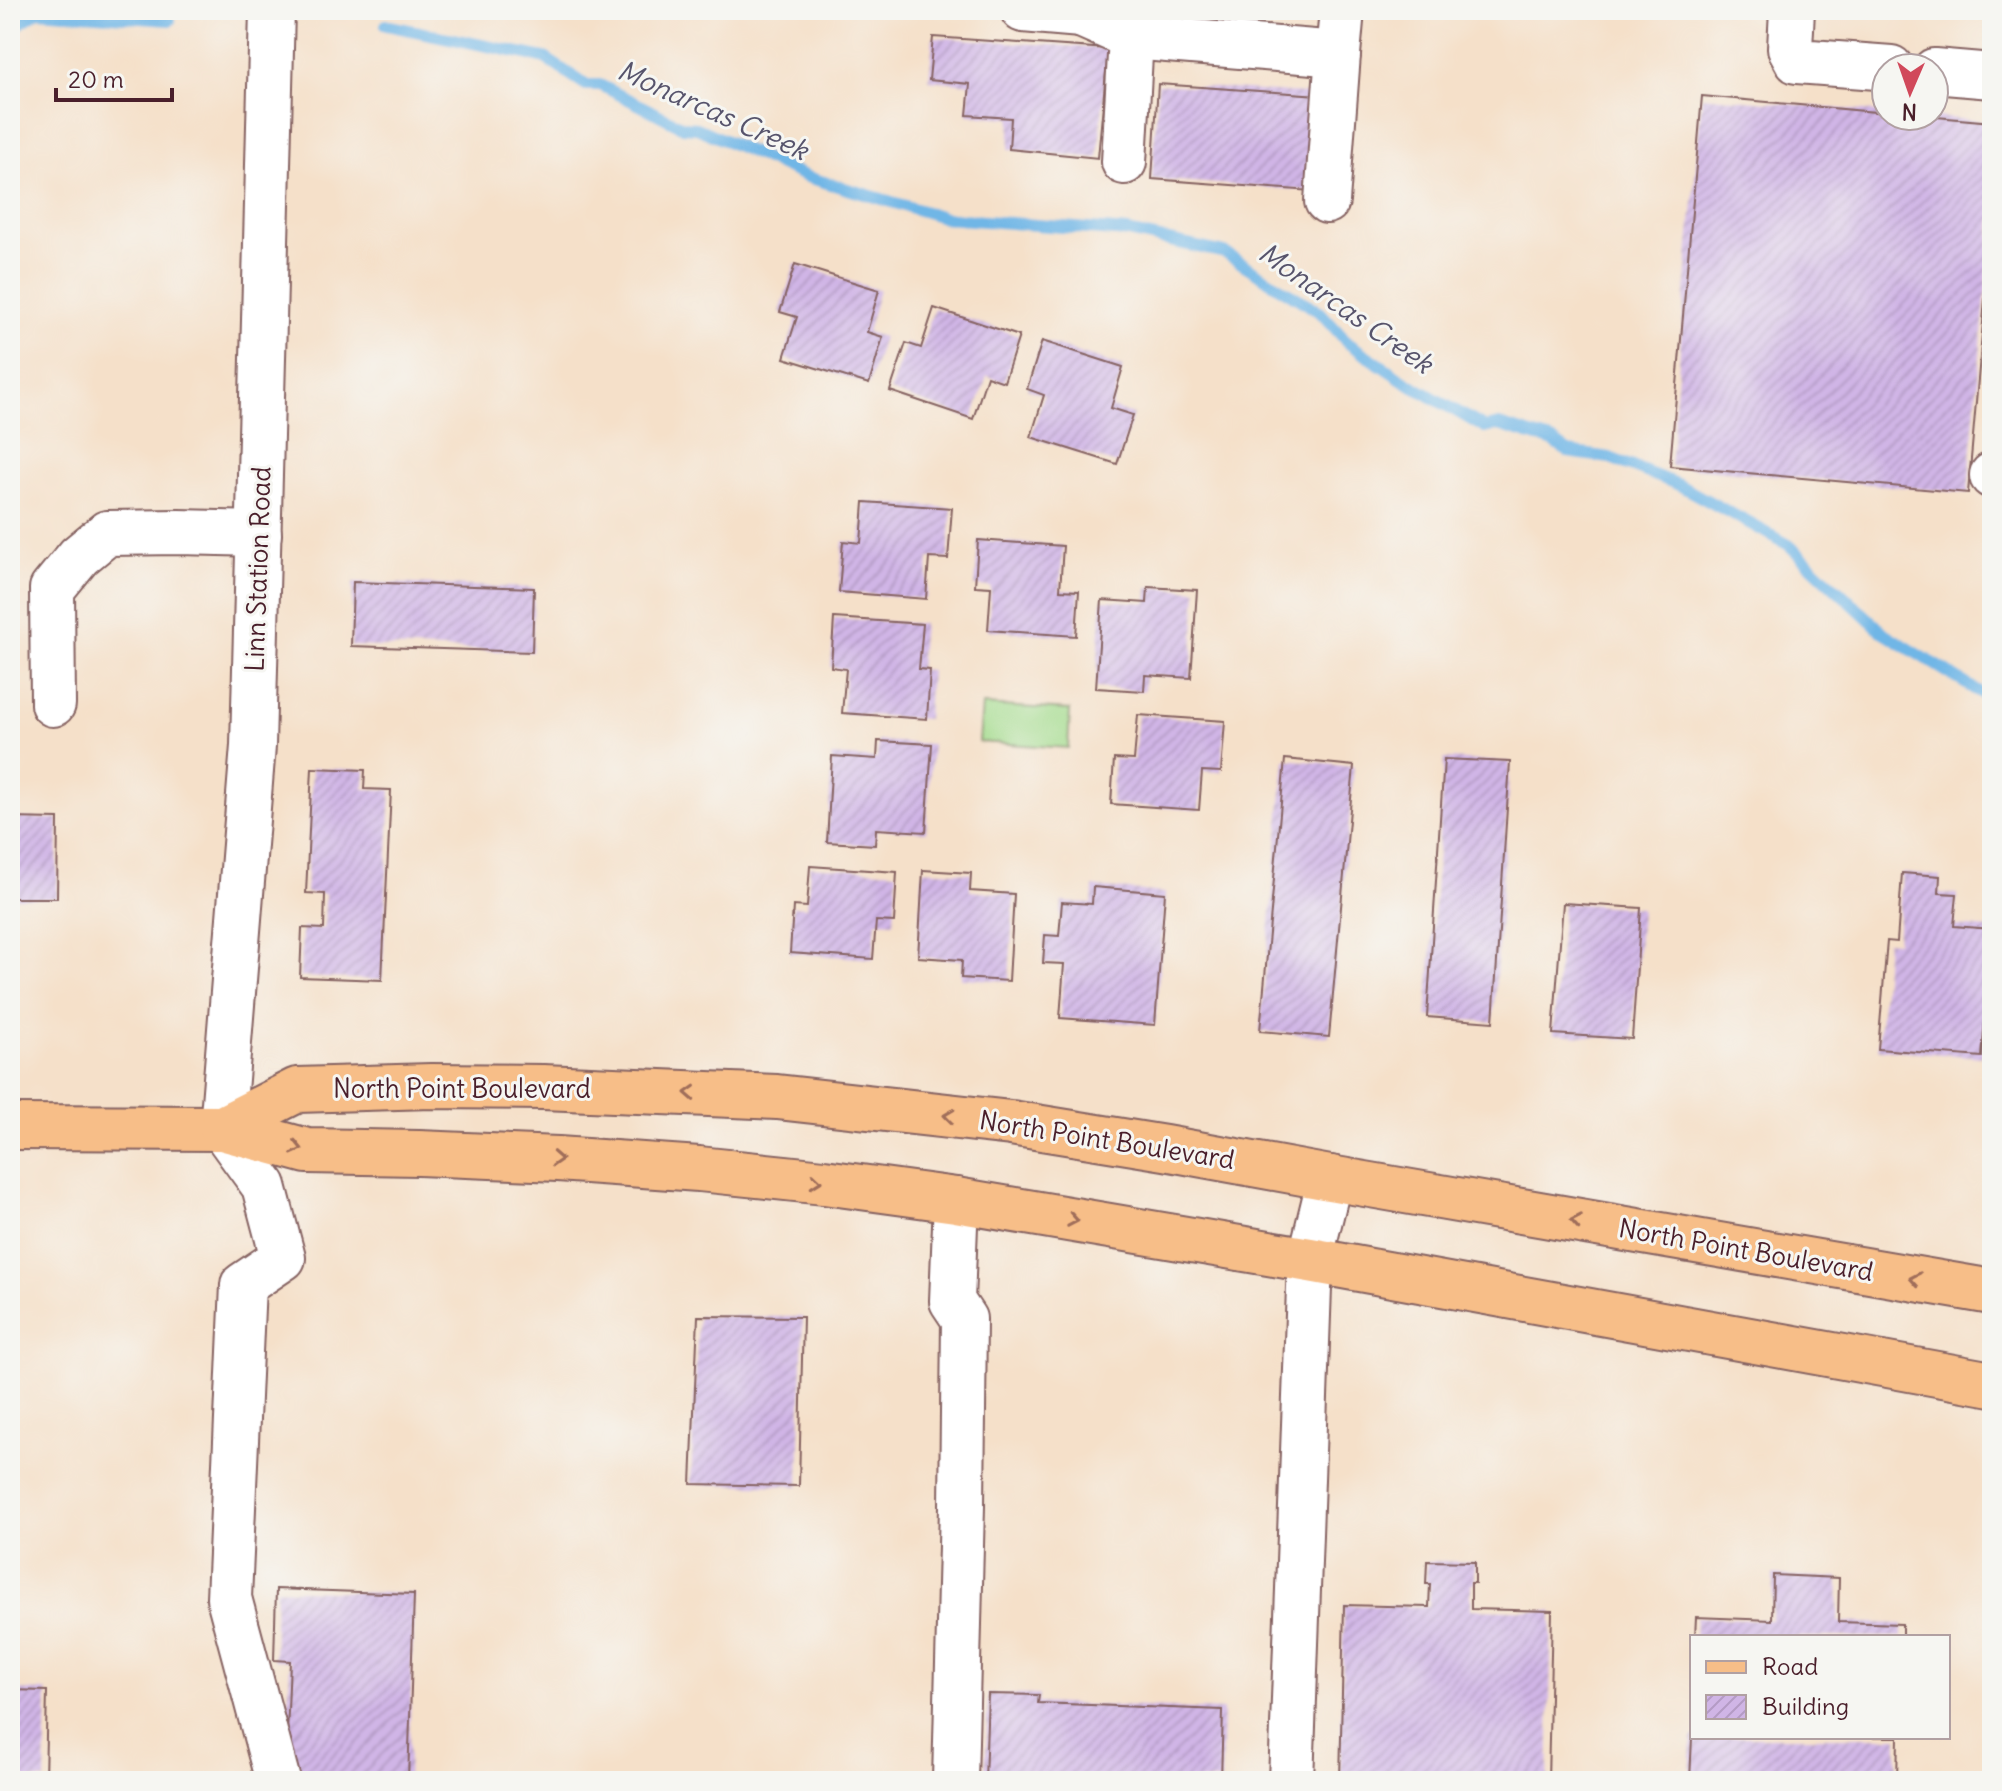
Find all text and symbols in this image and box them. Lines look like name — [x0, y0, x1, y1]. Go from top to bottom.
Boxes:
scale bar — [56, 52, 172, 102]
water label: Monarcas Creek — [612, 52, 815, 169]
north arrow — [1870, 52, 1950, 132]
text: 20 m — [68, 64, 124, 94]
text: N — [1901, 98, 1917, 126]
water label: Monarcas Creek — [1252, 235, 1441, 382]
street label: Linn Station Road — [237, 466, 278, 672]
street label: North Point Boulevard — [333, 1072, 591, 1105]
one-way arrow — [683, 1085, 696, 1102]
street label: North Point Boulevard — [977, 1103, 1237, 1176]
one-way arrow — [942, 1107, 955, 1124]
one-way arrow — [290, 1138, 304, 1155]
one-way arrow — [551, 1151, 564, 1168]
one-way arrow — [810, 1173, 823, 1190]
one-way arrow — [1066, 1211, 1080, 1228]
street label: North Point Boulevard — [1616, 1211, 1876, 1288]
one-way arrow — [1569, 1213, 1583, 1230]
one-way arrow — [1908, 1271, 1922, 1288]
legend — [1690, 1635, 1950, 1739]
text: Road — [1762, 1651, 1818, 1681]
text: Building — [1762, 1691, 1849, 1721]

